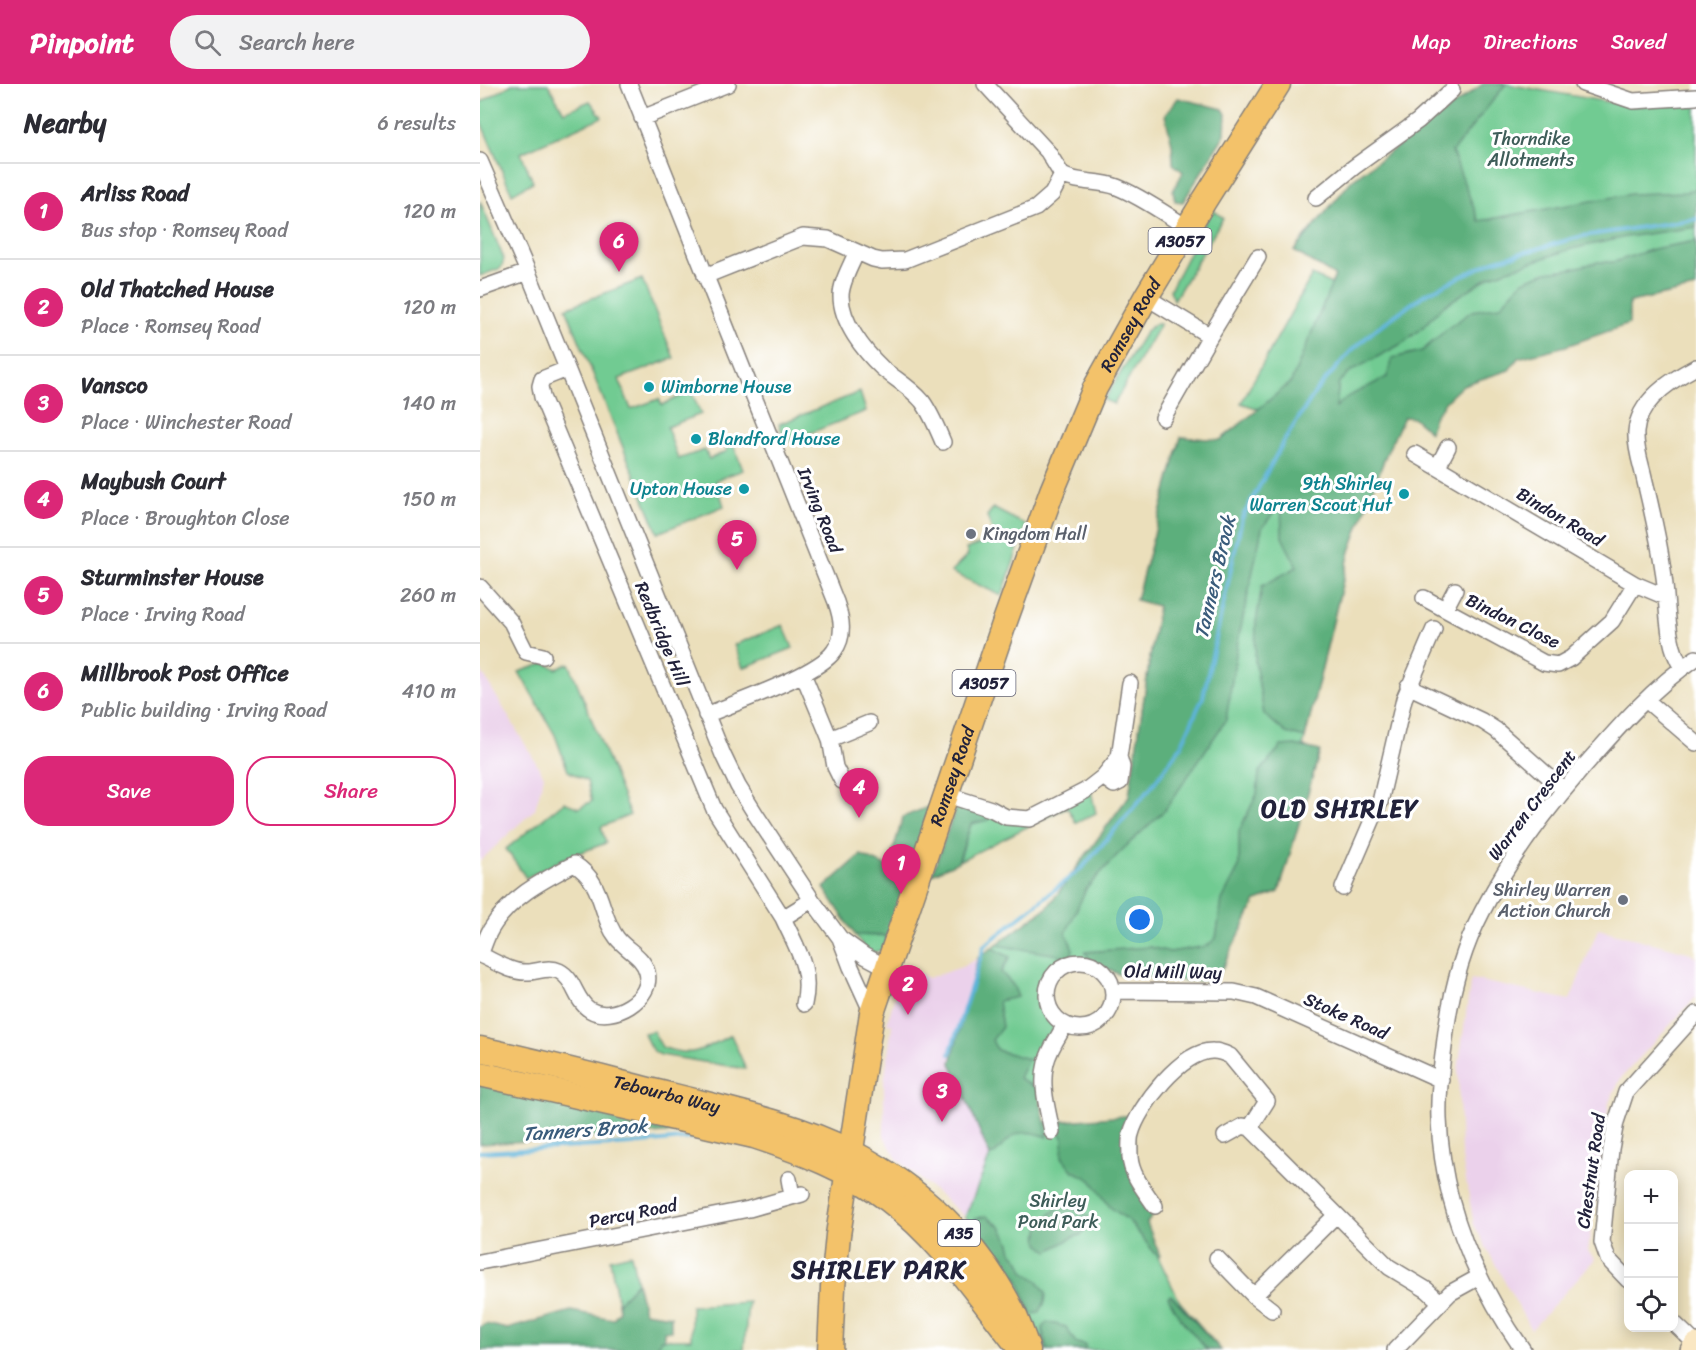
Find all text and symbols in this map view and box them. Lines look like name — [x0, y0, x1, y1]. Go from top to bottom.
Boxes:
search box — [170, 15, 590, 69]
text: Pinpoint — [30, 18, 134, 67]
text: Search here — [239, 23, 355, 62]
text: Map — [1412, 23, 1450, 61]
text: Directions — [1483, 23, 1578, 61]
text: Saved — [1611, 23, 1666, 61]
icon: search — [191, 26, 224, 59]
text: Nearby — [24, 100, 106, 146]
text: 6 results — [377, 106, 456, 141]
park label: Thorndike Allotments — [1487, 123, 1575, 176]
text: Arliss Road — [81, 174, 189, 213]
text: 1 — [39, 194, 48, 229]
text: 120 m — [403, 194, 456, 229]
text: Bus stop · Romsey Road — [81, 213, 288, 248]
pin: 6 — [600, 222, 638, 272]
road number: A3057 — [1148, 228, 1212, 254]
text: Old Thatched House — [81, 270, 274, 309]
street label: Romsey Road — [1091, 270, 1171, 378]
text: 2 — [38, 290, 49, 325]
text: 120 m — [403, 290, 456, 325]
text: Place · Romsey Road — [81, 309, 260, 344]
text: Vansco — [81, 366, 148, 405]
place label: Wimborne House — [661, 371, 792, 403]
marker: Wimborne House — [642, 380, 656, 394]
text: 3 — [38, 386, 49, 421]
text: 140 m — [402, 386, 456, 421]
text: Place · Winchester Road — [81, 405, 291, 440]
place label: Blandford House — [708, 423, 840, 455]
marker: Blandford House — [689, 432, 703, 446]
street label: Irving Road — [788, 461, 852, 559]
text: Maybush Court — [81, 462, 226, 501]
place label: 9th Shirley Warren Scout Hut — [1250, 468, 1393, 521]
place label: Upton House — [630, 473, 732, 505]
street label: Bindon Road — [1510, 478, 1611, 557]
text: 4 — [37, 482, 50, 517]
text: 150 m — [402, 482, 456, 517]
marker: Upton House — [737, 482, 751, 496]
marker: 9th Shirley Warren Scout Hut — [1397, 487, 1411, 501]
text: Place · Broughton Close — [81, 501, 290, 536]
water label: Tanners Brook — [1184, 511, 1246, 642]
place label: Kingdom Hall — [983, 518, 1088, 550]
pin: 5 — [718, 520, 756, 570]
marker: Kingdom Hall — [964, 527, 978, 541]
text: Sturminster House — [81, 558, 264, 597]
street label: Redbridge Hill — [625, 576, 699, 692]
text: 5 — [37, 578, 50, 613]
text: 260 m — [400, 578, 456, 613]
street label: Bindon Close — [1460, 584, 1566, 658]
text: Place · Irving Road — [81, 597, 245, 632]
text: Millbrook Post Office — [81, 654, 289, 693]
road number: A3057 — [952, 670, 1016, 696]
text: 6 — [38, 674, 49, 709]
text: 410 m — [402, 674, 456, 709]
text: Public building · Irving Road — [81, 693, 327, 728]
street label: Romsey Road — [921, 720, 985, 830]
street label: Warren Crescent — [1479, 742, 1585, 868]
button: Save — [24, 756, 234, 826]
button: Share — [246, 756, 456, 826]
pin: 4 — [840, 768, 878, 818]
district label: OLD SHIRLEY — [1261, 788, 1419, 830]
pin: 1 — [882, 844, 920, 894]
place label: Shirley Warren Action Church — [1493, 874, 1611, 927]
marker: Shirley Warren Action Church — [1616, 893, 1630, 907]
your location — [1125, 905, 1154, 934]
street label: Old Mill Way — [1124, 955, 1223, 989]
pin: 2 — [888, 966, 928, 1015]
street label: Stoke Road — [1298, 983, 1395, 1050]
street label: Tebourba Way — [610, 1065, 724, 1123]
pin: 3 — [922, 1072, 962, 1122]
water label: Tanners Brook — [521, 1108, 650, 1152]
street label: Chestnut Road — [1567, 1110, 1615, 1231]
map controls — [1624, 1170, 1678, 1332]
button: + — [1624, 1170, 1678, 1224]
park label: Shirley Pond Park — [1018, 1185, 1099, 1238]
street label: Percy Road — [586, 1189, 681, 1237]
road number: A35 — [938, 1220, 980, 1246]
button: − — [1624, 1224, 1678, 1278]
district label: SHIRLEY PARK — [790, 1249, 968, 1291]
button: locate — [1624, 1278, 1678, 1332]

